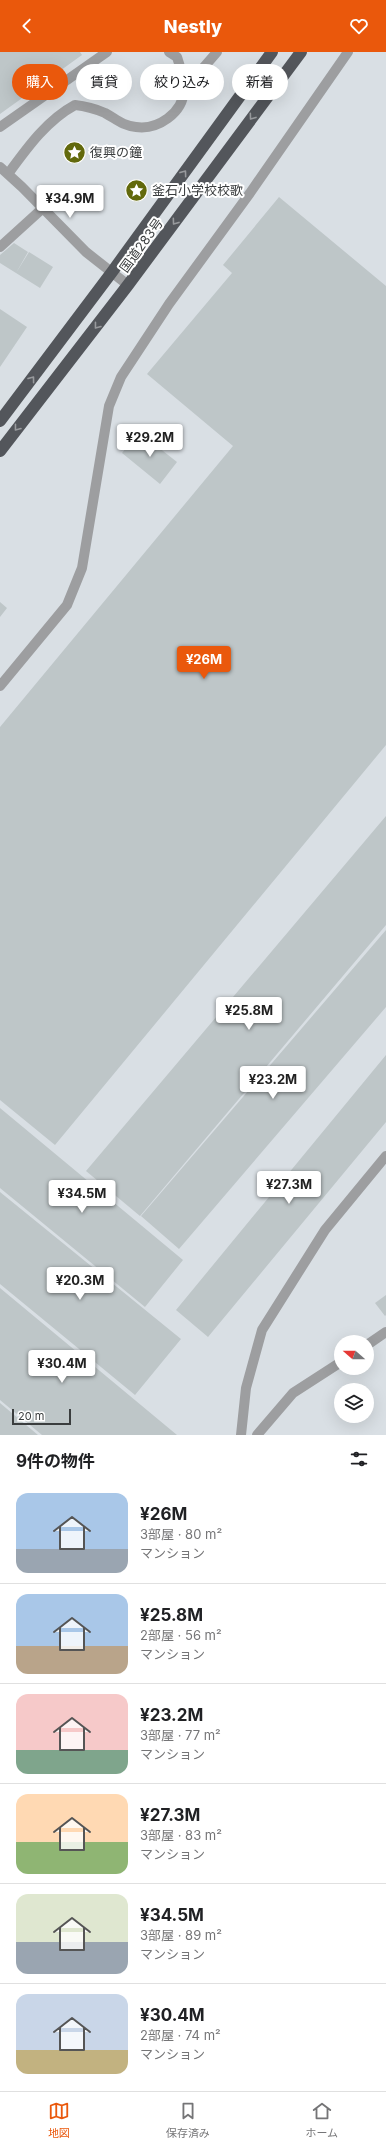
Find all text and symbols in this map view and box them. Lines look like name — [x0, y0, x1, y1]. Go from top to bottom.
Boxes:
icon: back — [16, 15, 38, 37]
icon: heart — [348, 15, 370, 37]
text: Nestly — [164, 16, 222, 37]
chip: 購入 — [12, 64, 68, 100]
chip: 賃貸 — [76, 64, 132, 100]
chip: 絞り込み — [140, 64, 224, 100]
chip: 新着 — [232, 64, 288, 100]
one-way arrow — [250, 113, 257, 120]
place icon: 復興の鐘 — [62, 139, 88, 165]
place label: 復興の鐘 — [90, 144, 142, 160]
one-way arrow — [179, 170, 187, 177]
place icon: 釜石小学校校歌 — [124, 177, 150, 203]
place label: 釜石小学校校歌 — [152, 182, 243, 198]
pin: ¥34.9M — [37, 185, 103, 219]
text: ¥34.9M — [46, 190, 94, 206]
street label: 国道283号 — [116, 215, 166, 275]
one-way arrow — [173, 217, 180, 224]
one-way arrow — [95, 321, 102, 328]
one-way arrow — [27, 376, 35, 383]
one-way arrow — [15, 424, 22, 431]
pin: ¥29.2M — [117, 424, 183, 458]
text: ¥29.2M — [126, 429, 174, 445]
pin: ¥26M — [180, 646, 228, 680]
text: ¥26M — [186, 651, 222, 667]
pin: ¥25.8M — [216, 997, 282, 1031]
text: ¥25.8M — [225, 1002, 273, 1018]
pin: ¥23.2M — [240, 1066, 306, 1100]
text: ¥23.2M — [249, 1071, 297, 1087]
pin: ¥27.3M — [256, 1171, 322, 1205]
text: ¥27.3M — [266, 1176, 312, 1192]
pin: ¥34.5M — [49, 1180, 115, 1214]
text: ¥34.5M — [58, 1185, 106, 1201]
pin: ¥20.3M — [47, 1267, 113, 1301]
text: ¥20.3M — [56, 1272, 104, 1288]
north arrow — [334, 1335, 374, 1375]
map controls — [334, 1335, 374, 1423]
pin: ¥30.4M — [29, 1350, 95, 1384]
text: ¥30.4M — [37, 1355, 87, 1371]
button: layers — [334, 1383, 374, 1423]
scale bar — [12, 1407, 71, 1426]
text: 20 m — [18, 1409, 44, 1423]
icon: filters — [348, 1448, 370, 1470]
text: 9件の物件 — [16, 1451, 95, 1471]
text: ¥26M — [140, 1504, 187, 1524]
icon: home — [48, 1509, 96, 1557]
text: 3部屋 · 80 m² — [140, 1526, 222, 1542]
text: マンション — [140, 1545, 205, 1561]
text: ¥25.8M — [140, 1605, 203, 1625]
icon: home — [48, 1610, 96, 1658]
text: 2部屋 · 56 m² — [140, 1627, 222, 1643]
text: マンション — [140, 1646, 205, 1662]
text: ¥23.2M — [140, 1705, 203, 1725]
icon: home — [48, 1710, 96, 1758]
text: 3部屋 · 77 m² — [140, 1727, 221, 1743]
text: マンション — [140, 1746, 205, 1762]
text: ¥27.3M — [140, 1805, 200, 1825]
icon: home — [48, 1810, 96, 1858]
text: 3部屋 · 83 m² — [140, 1827, 222, 1843]
text: マンション — [140, 1846, 205, 1862]
text: ¥34.5M — [140, 1905, 204, 1925]
icon: home — [48, 1910, 96, 1958]
text: 3部屋 · 89 m² — [140, 1927, 222, 1943]
text: マンション — [140, 1946, 205, 1962]
text: ¥30.4M — [140, 2005, 205, 2025]
icon: home — [48, 2010, 96, 2058]
text: 2部屋 · 74 m² — [140, 2027, 221, 2043]
text: マンション — [140, 2046, 205, 2062]
tab: 地図 — [48, 2100, 70, 2140]
tab: 保存済み — [166, 2100, 210, 2140]
tab: ホーム — [305, 2100, 338, 2140]

